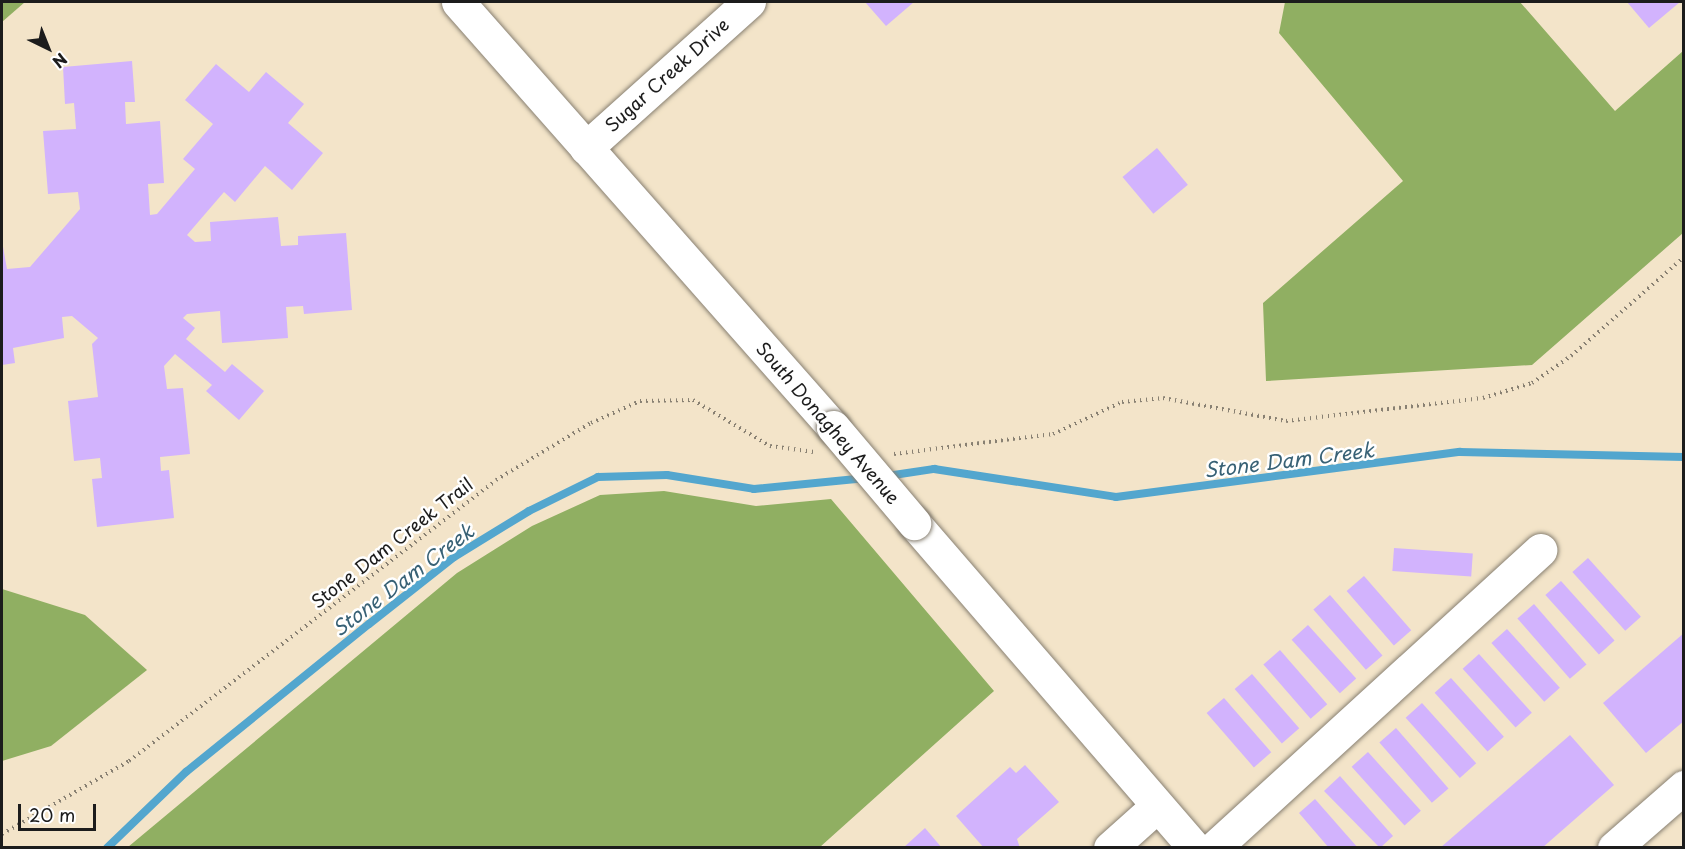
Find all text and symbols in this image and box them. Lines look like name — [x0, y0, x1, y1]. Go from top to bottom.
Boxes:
street label: Sugar Creek Drive — [600, 13, 734, 137]
north arrow — [18, 18, 78, 78]
text: N — [47, 48, 73, 74]
street label: South Donaghey Avenue — [751, 336, 905, 510]
water label: Stone Dam Creek — [1202, 438, 1376, 482]
street label: Stone Dam Creek Trail — [306, 473, 478, 613]
water label: Stone Dam Creek — [327, 519, 479, 641]
scale bar — [21, 792, 99, 830]
text: 20 m — [29, 801, 75, 828]

